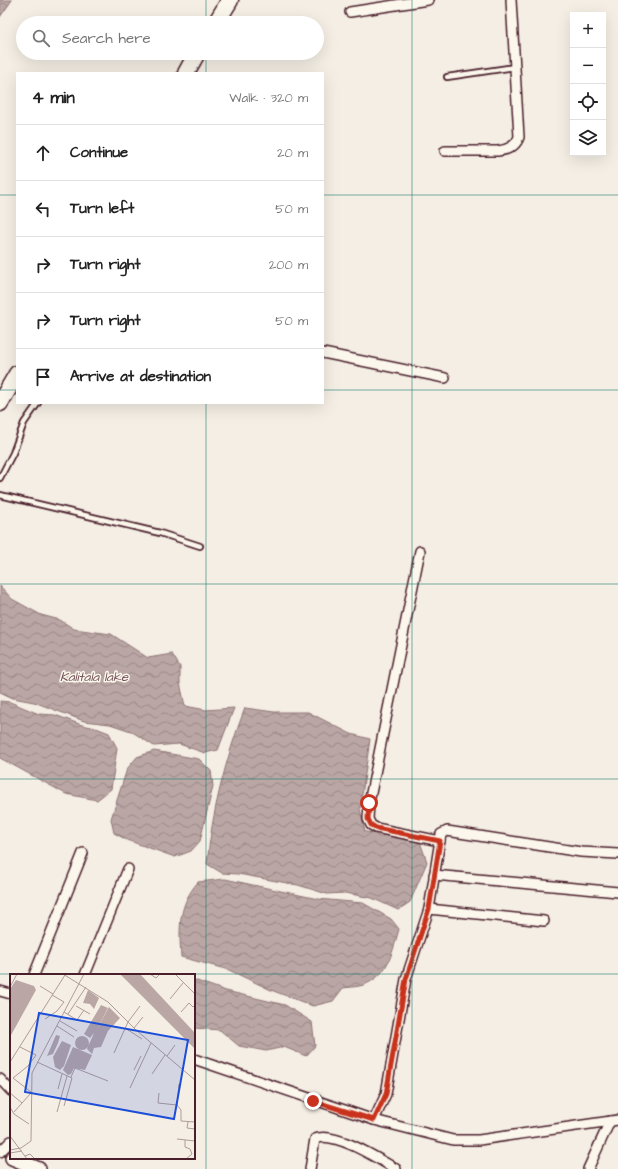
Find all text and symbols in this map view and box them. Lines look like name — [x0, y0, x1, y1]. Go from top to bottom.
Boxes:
map controls — [570, 12, 606, 156]
button: + — [570, 12, 606, 48]
search box — [16, 16, 324, 60]
icon: search — [30, 27, 52, 49]
text: Search here — [62, 28, 151, 49]
button: − — [570, 48, 606, 84]
button: locate — [570, 84, 606, 120]
text: 4 min — [32, 86, 75, 110]
text: Walk · 320 m — [229, 89, 308, 107]
button: layers — [570, 120, 606, 156]
icon: ahead — [32, 142, 54, 164]
text: Continue — [70, 142, 128, 163]
text: 20 m — [277, 144, 308, 162]
icon: left — [32, 198, 54, 220]
text: Turn left — [70, 198, 134, 219]
text: 50 m — [275, 200, 308, 218]
icon: right — [32, 254, 54, 276]
text: Turn right — [70, 254, 141, 275]
text: 200 m — [269, 256, 308, 274]
icon: right — [32, 310, 54, 332]
text: Turn right — [70, 310, 141, 331]
text: 50 m — [275, 312, 308, 330]
icon: arrive — [32, 366, 54, 388]
text: Arrive at destination — [70, 366, 211, 387]
water label: Kalitala lake — [60, 668, 129, 686]
route start — [360, 794, 378, 812]
inset map — [10, 974, 195, 1159]
route end — [304, 1092, 322, 1110]

